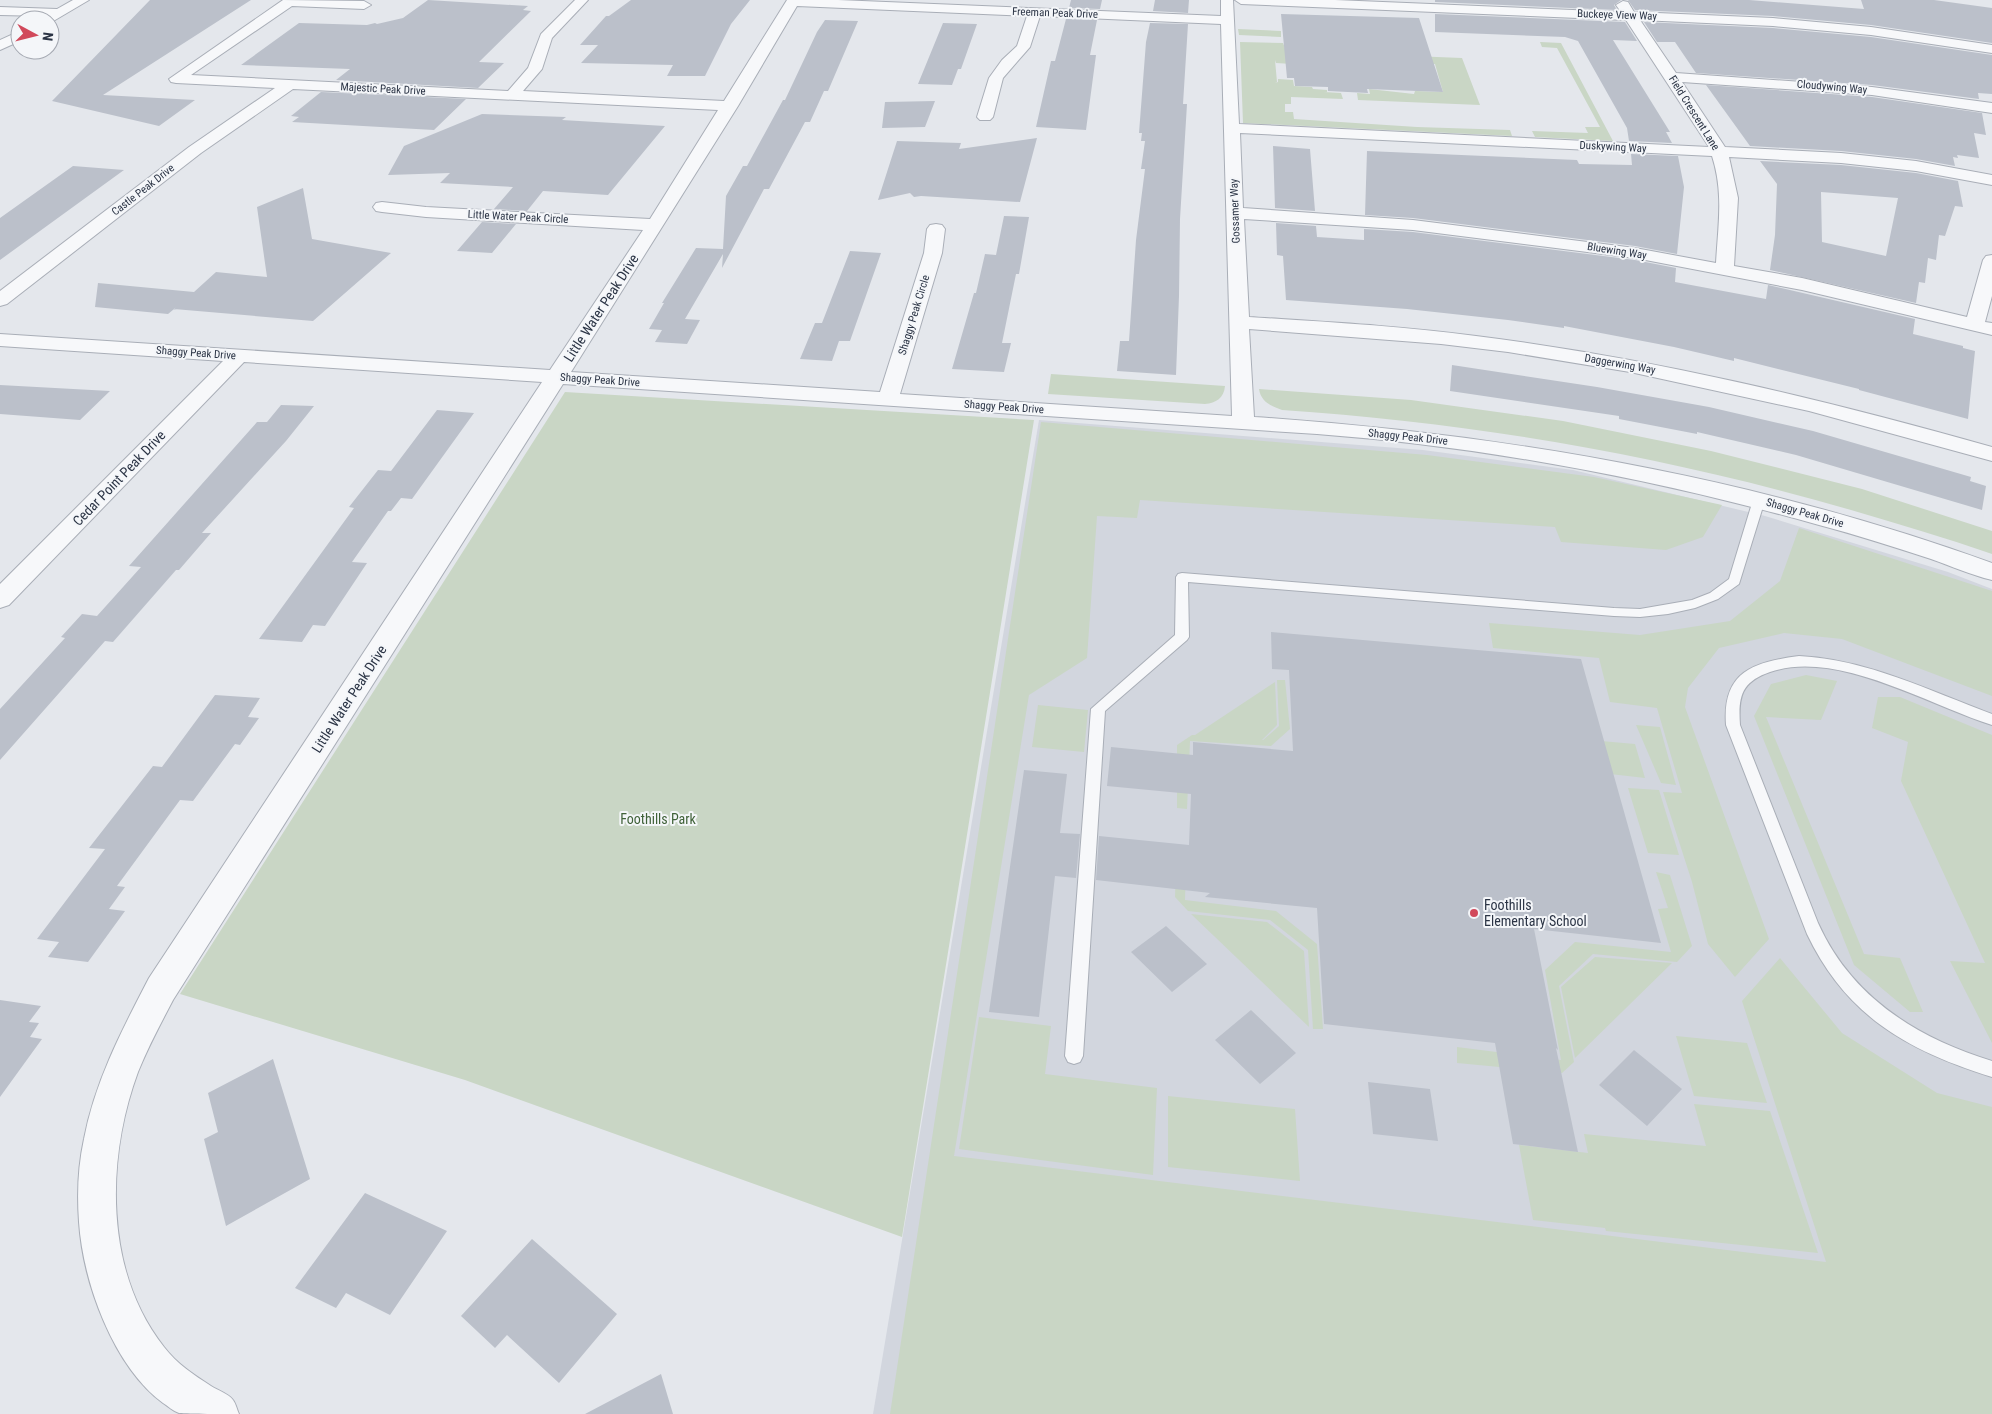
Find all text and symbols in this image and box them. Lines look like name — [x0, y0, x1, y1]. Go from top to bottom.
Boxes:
street label: Freeman Peak Drive — [1012, 5, 1098, 21]
street label: Buckeye View Way — [1577, 7, 1658, 23]
north arrow — [10, 10, 60, 60]
text: N — [39, 31, 56, 42]
street label: Field Crescent Lane — [1666, 73, 1722, 153]
street label: Cloudywing Way — [1796, 77, 1868, 97]
street label: Majestic Peak Drive — [340, 80, 426, 98]
street label: Duskywing Way — [1579, 139, 1647, 155]
street label: Castle Peak Drive — [109, 162, 177, 218]
street label: Gossamer Way — [1227, 178, 1243, 244]
street label: Little Water Peak Circle — [467, 208, 569, 226]
street label: Bluewing Way — [1586, 240, 1648, 262]
street label: Little Water Peak Drive — [560, 251, 642, 365]
street label: Shaggy Peak Circle — [896, 273, 932, 357]
street label: Shaggy Peak Drive — [156, 344, 236, 362]
street label: Daggerwing Way — [1583, 351, 1657, 377]
street label: Shaggy Peak Drive — [560, 371, 640, 389]
street label: Shaggy Peak Drive — [964, 398, 1044, 416]
street label: Shaggy Peak Drive — [1367, 426, 1449, 448]
street label: Cedar Point Peak Drive — [69, 427, 169, 529]
street label: Shaggy Peak Drive — [1765, 496, 1845, 530]
street label: Little Water Peak Drive — [308, 642, 390, 756]
park label: Foothills Park — [620, 811, 697, 827]
place label: Foothills Elementary School — [1484, 897, 1587, 929]
marker: Foothills Elementary School — [1468, 907, 1480, 919]

